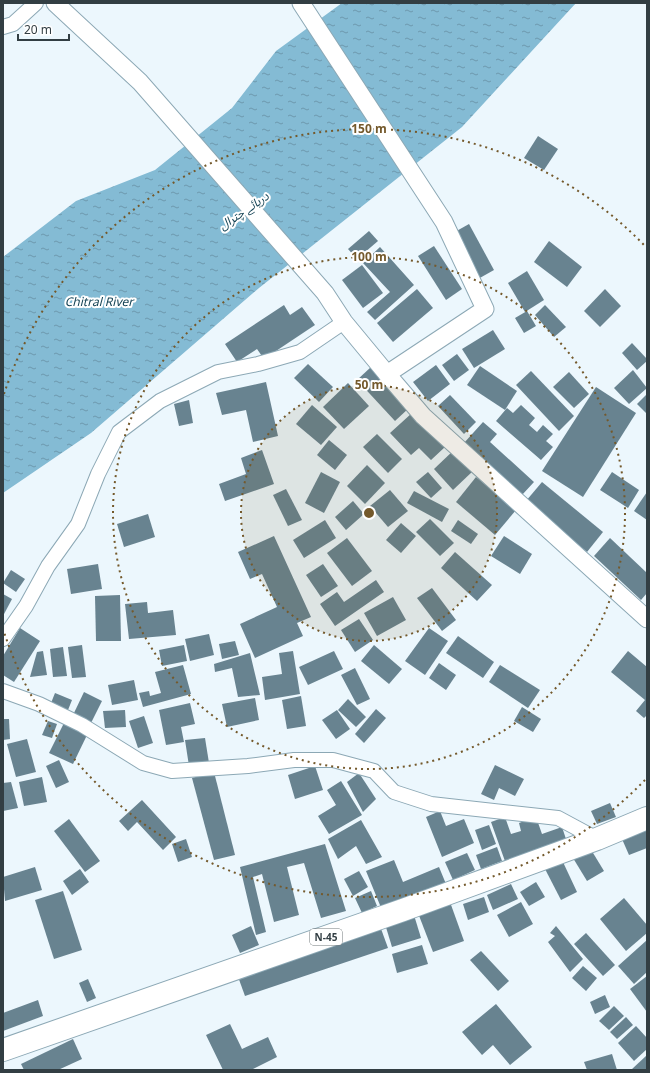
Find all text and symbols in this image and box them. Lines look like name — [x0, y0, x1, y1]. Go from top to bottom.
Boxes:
scale bar — [18, 16, 69, 42]
text: 20 m — [24, 18, 52, 43]
text: 150 m — [351, 117, 387, 142]
water label: دریائے چترال — [214, 185, 275, 238]
text: 100 m — [351, 245, 387, 270]
water label: Chitral River — [65, 290, 135, 315]
text: 50 m — [355, 373, 383, 398]
centre of rings — [362, 506, 376, 520]
road number: N-45 — [310, 929, 342, 945]

